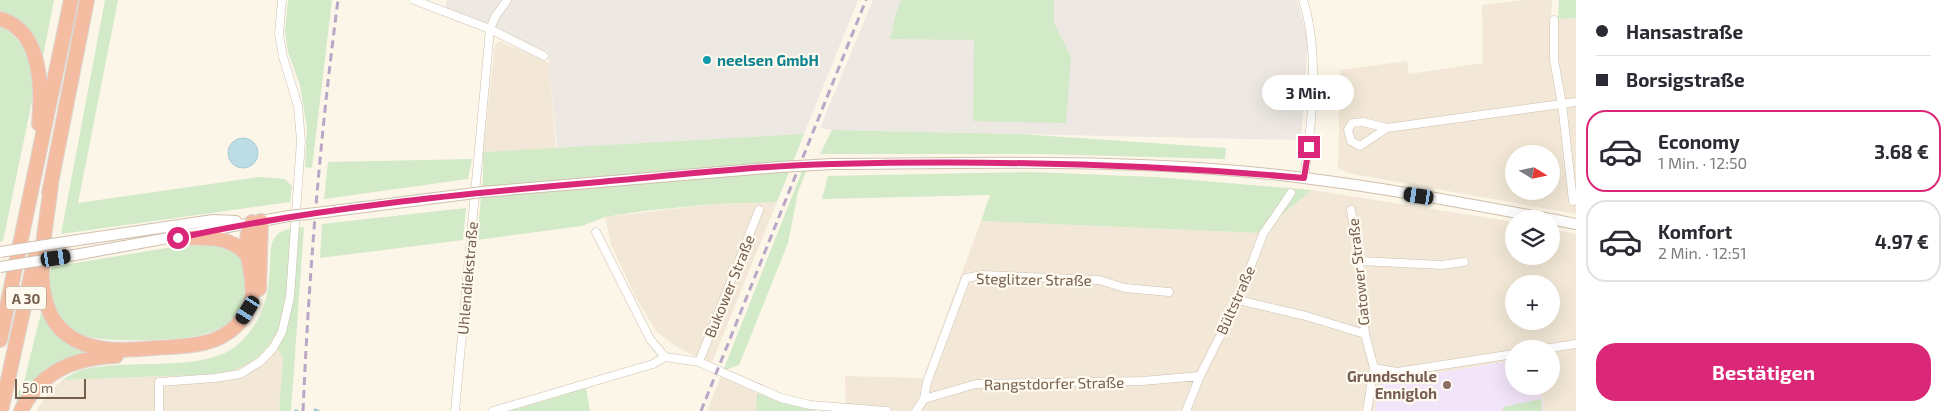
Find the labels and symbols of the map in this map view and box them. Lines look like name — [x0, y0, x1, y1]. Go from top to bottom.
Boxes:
place label: neelsen GmbH — [717, 51, 819, 69]
marker: neelsen GmbH — [701, 54, 713, 66]
callout: 3 Min. — [1263, 74, 1355, 110]
route end — [1298, 136, 1320, 158]
north arrow — [1505, 145, 1560, 200]
car — [1403, 186, 1434, 206]
street label: Gatower Straße — [1343, 217, 1373, 327]
street label: Uhlendiekstraße — [453, 221, 481, 335]
route start — [167, 227, 189, 249]
street label: Bukower Straße — [700, 232, 758, 340]
car — [40, 248, 71, 268]
street label: Bültstraße — [1212, 263, 1258, 337]
street label: Steglitzer Straße — [976, 269, 1092, 289]
road number: A 30 — [6, 286, 46, 310]
car — [233, 293, 262, 327]
place label: Grundschule Ennigloh — [1347, 367, 1437, 402]
street label: Rangstdorfer Straße — [984, 373, 1124, 393]
scale bar — [15, 376, 86, 399]
marker: Grundschule Ennigloh — [1441, 379, 1453, 391]

